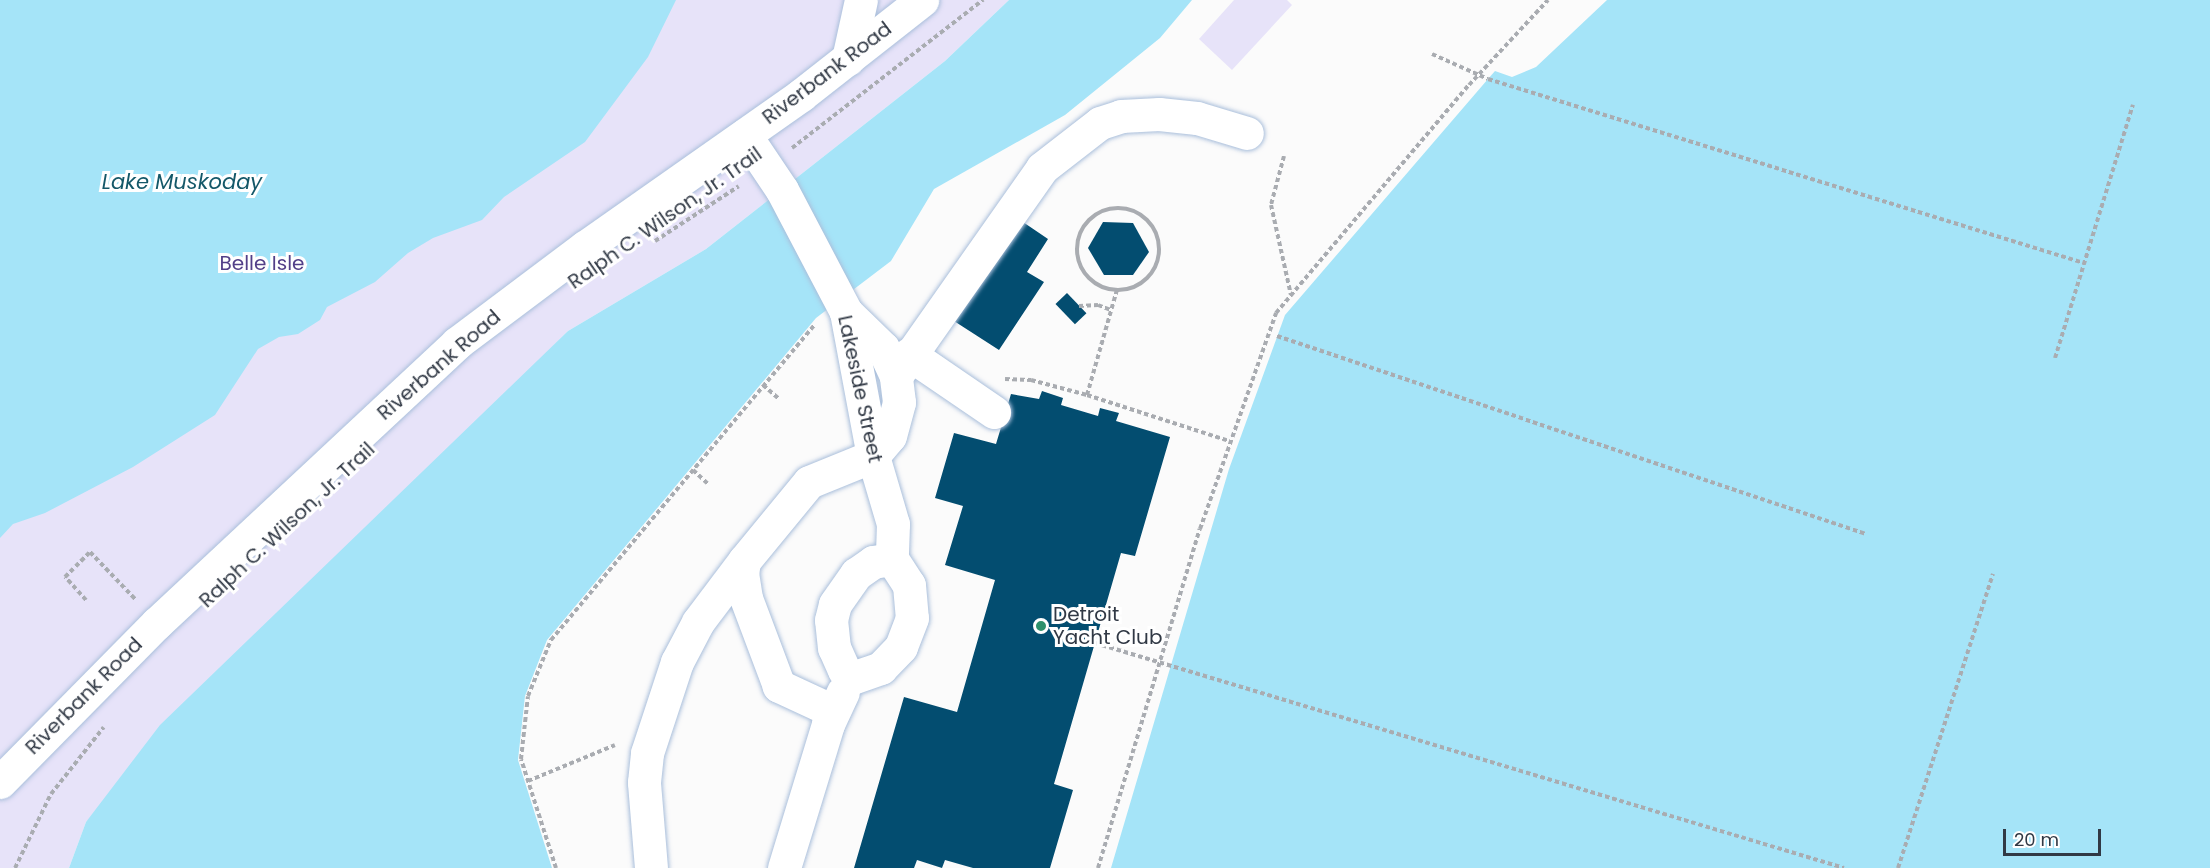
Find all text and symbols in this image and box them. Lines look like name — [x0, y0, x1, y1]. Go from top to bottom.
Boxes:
street label: Riverbank Road — [758, 17, 896, 129]
street label: Ralph C. Wilson, Jr. Trail — [563, 142, 767, 294]
water label: Lake Muskoday — [102, 169, 262, 195]
park label: Belle Isle — [220, 251, 304, 275]
street label: Riverbank Road — [372, 305, 506, 425]
street label: Lakeside Street — [833, 313, 887, 465]
street label: Ralph C. Wilson, Jr. Trail — [194, 437, 380, 613]
place label: Detroit Yacht Club — [1053, 602, 1162, 649]
marker: Detroit Yacht Club — [1034, 619, 1048, 633]
street label: Riverbank Road — [20, 632, 148, 760]
scale bar — [2006, 817, 2104, 855]
text: 20 m — [2014, 827, 2059, 852]

